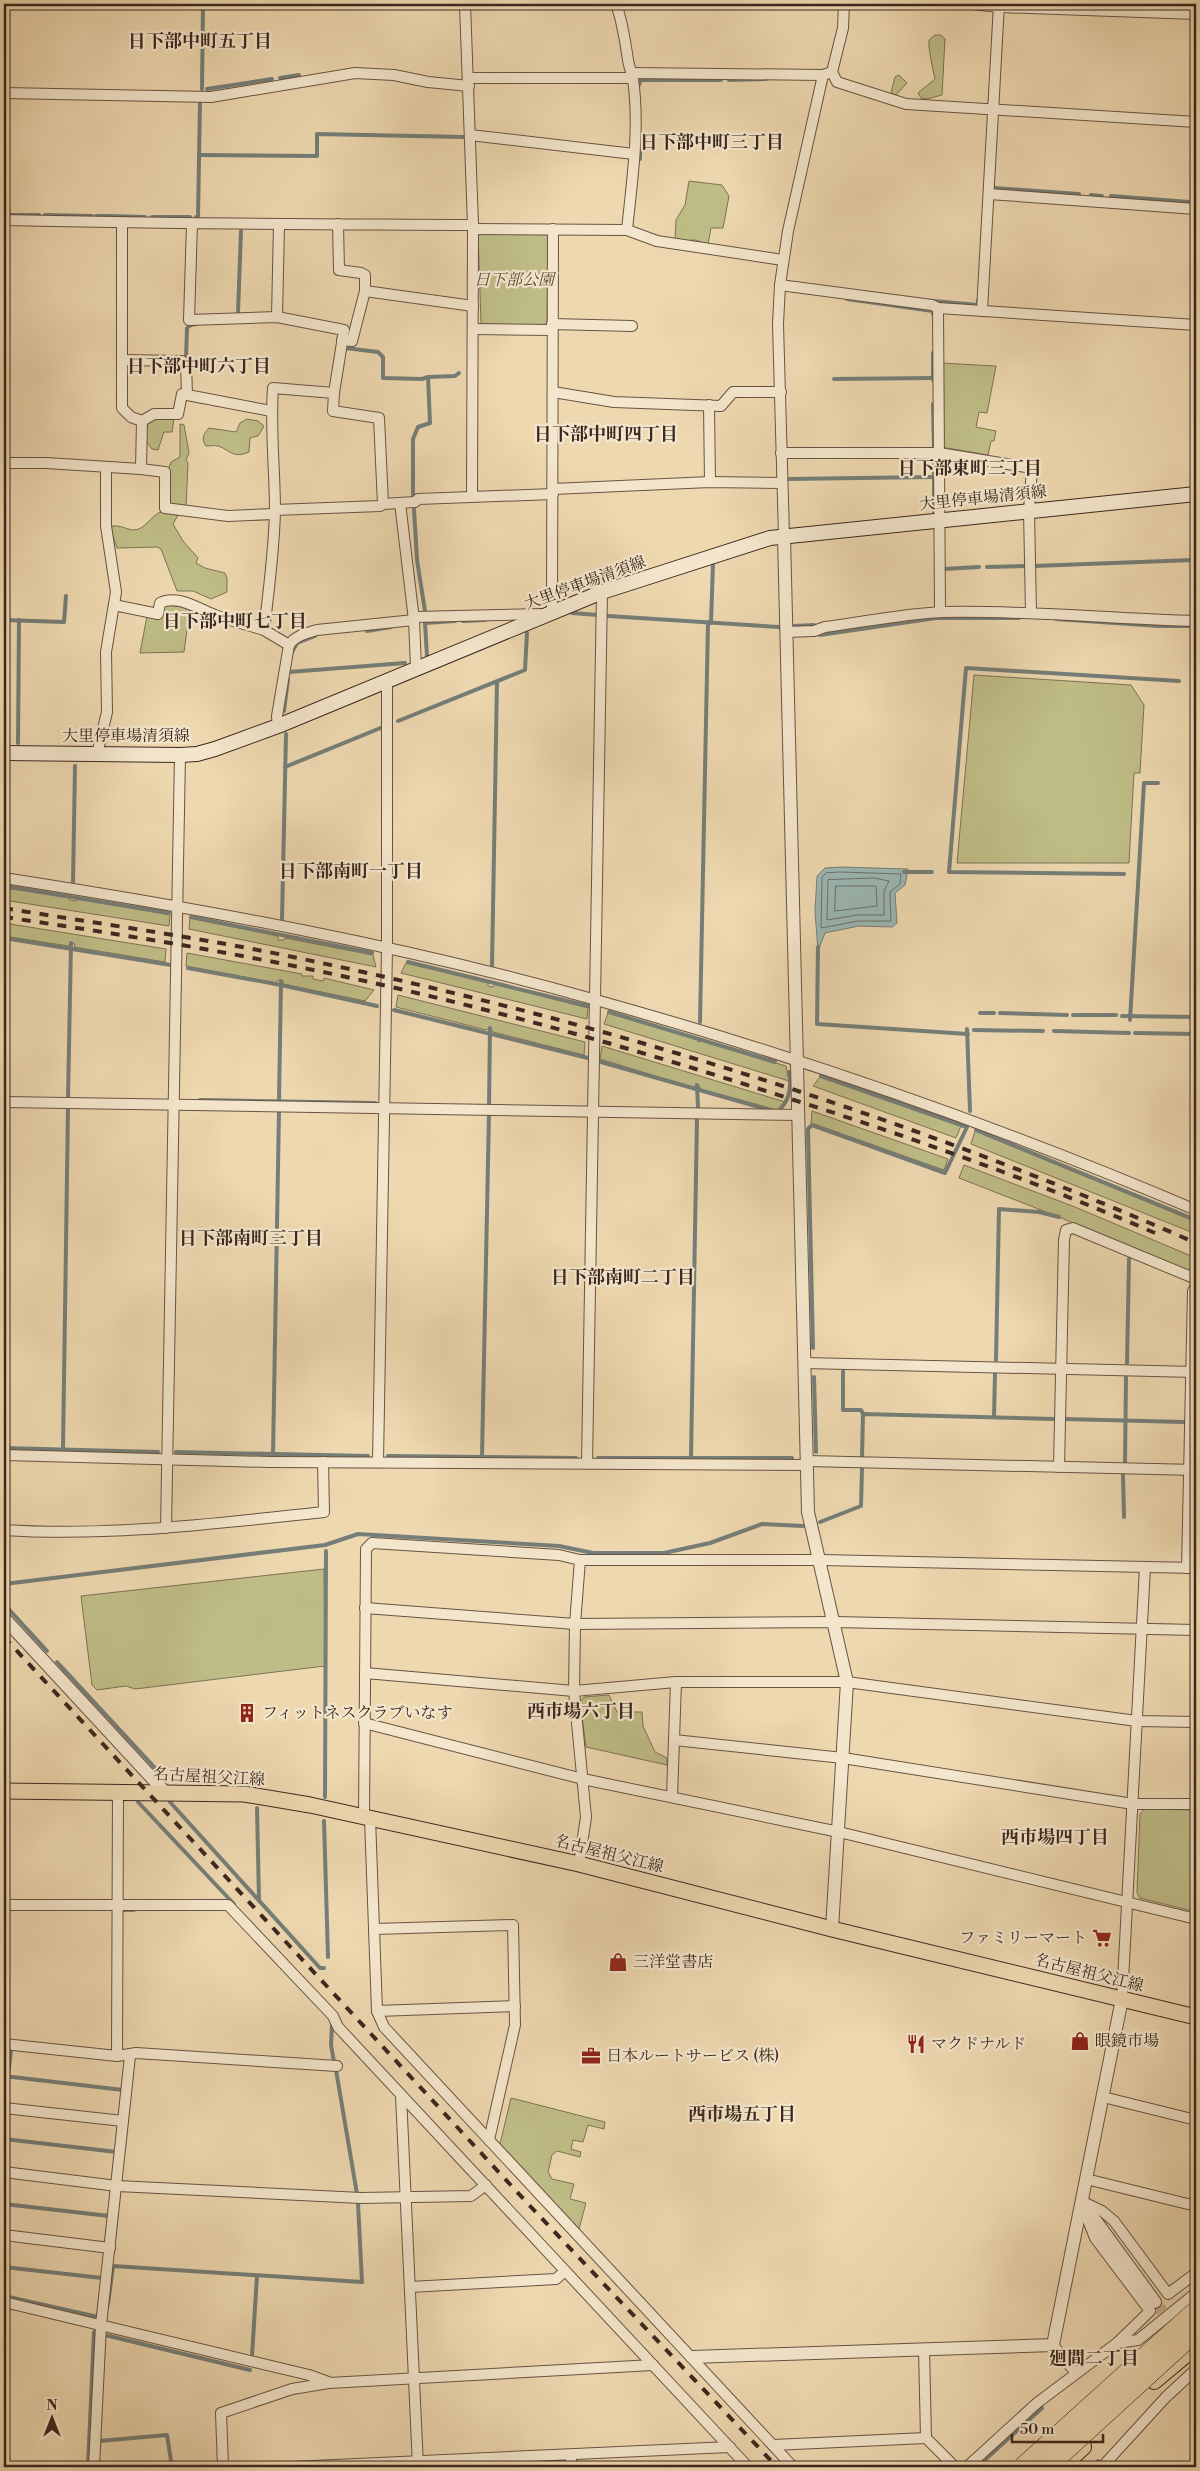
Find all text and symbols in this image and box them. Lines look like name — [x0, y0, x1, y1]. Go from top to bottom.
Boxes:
district label: 日下部中町五丁目 — [128, 30, 272, 53]
district label: 日下部中町三丁目 — [640, 131, 784, 154]
park label: 日下部公園 — [474, 270, 557, 290]
district label: 日下部中町六丁目 — [127, 355, 271, 378]
district label: 日下部中町四丁目 — [534, 423, 678, 446]
district label: 日下部東町三丁目 — [898, 457, 1042, 480]
street label: 大里停車場清須線 — [918, 481, 1048, 515]
street label: 大里停車場清須線 — [521, 552, 649, 614]
district label: 日下部中町七丁目 — [163, 610, 307, 633]
street label: 大里停車場清須線 — [62, 726, 190, 746]
district label: 日下部南町一丁目 — [279, 860, 423, 883]
district label: 日下部南町三丁目 — [179, 1227, 323, 1250]
district label: 日下部南町二丁目 — [551, 1266, 695, 1289]
district label: 西市場六丁目 — [527, 1700, 635, 1723]
building icon: フィットネスクラブいなす — [236, 1702, 258, 1724]
place label: フィットネスクラブいなす — [262, 1703, 453, 1723]
street label: 名古屋祖父江線 — [153, 1764, 265, 1790]
district label: 西市場四丁目 — [1001, 1826, 1109, 1849]
street label: 名古屋祖父江線 — [552, 1831, 666, 1877]
supermarket icon: ファミリーマート — [1091, 1927, 1113, 1949]
place label: ファミリーマート — [959, 1928, 1087, 1948]
street label: 名古屋祖父江線 — [1032, 1950, 1146, 1996]
shop icon: 三洋堂書店 — [607, 1951, 629, 1973]
place label: 三洋堂書店 — [633, 1952, 713, 1972]
shop icon: 眼鏡市場 — [1069, 2030, 1091, 2052]
place label: 眼鏡市場 — [1095, 2031, 1159, 2051]
restaurant icon: マクドナルド — [905, 2033, 927, 2055]
place label: マクドナルド — [931, 2034, 1026, 2054]
office icon: 日本ルートサービス (株) — [580, 2045, 602, 2067]
place label: 日本ルートサービス (株) — [606, 2046, 779, 2066]
district label: 西市場五丁目 — [688, 2103, 796, 2126]
district label: 廻間二丁目 — [1049, 2347, 1139, 2370]
north arrow — [28, 2394, 78, 2444]
text: N — [46, 2397, 58, 2415]
scale bar — [1012, 2411, 1104, 2443]
text: 50 m — [1020, 2420, 1054, 2439]

